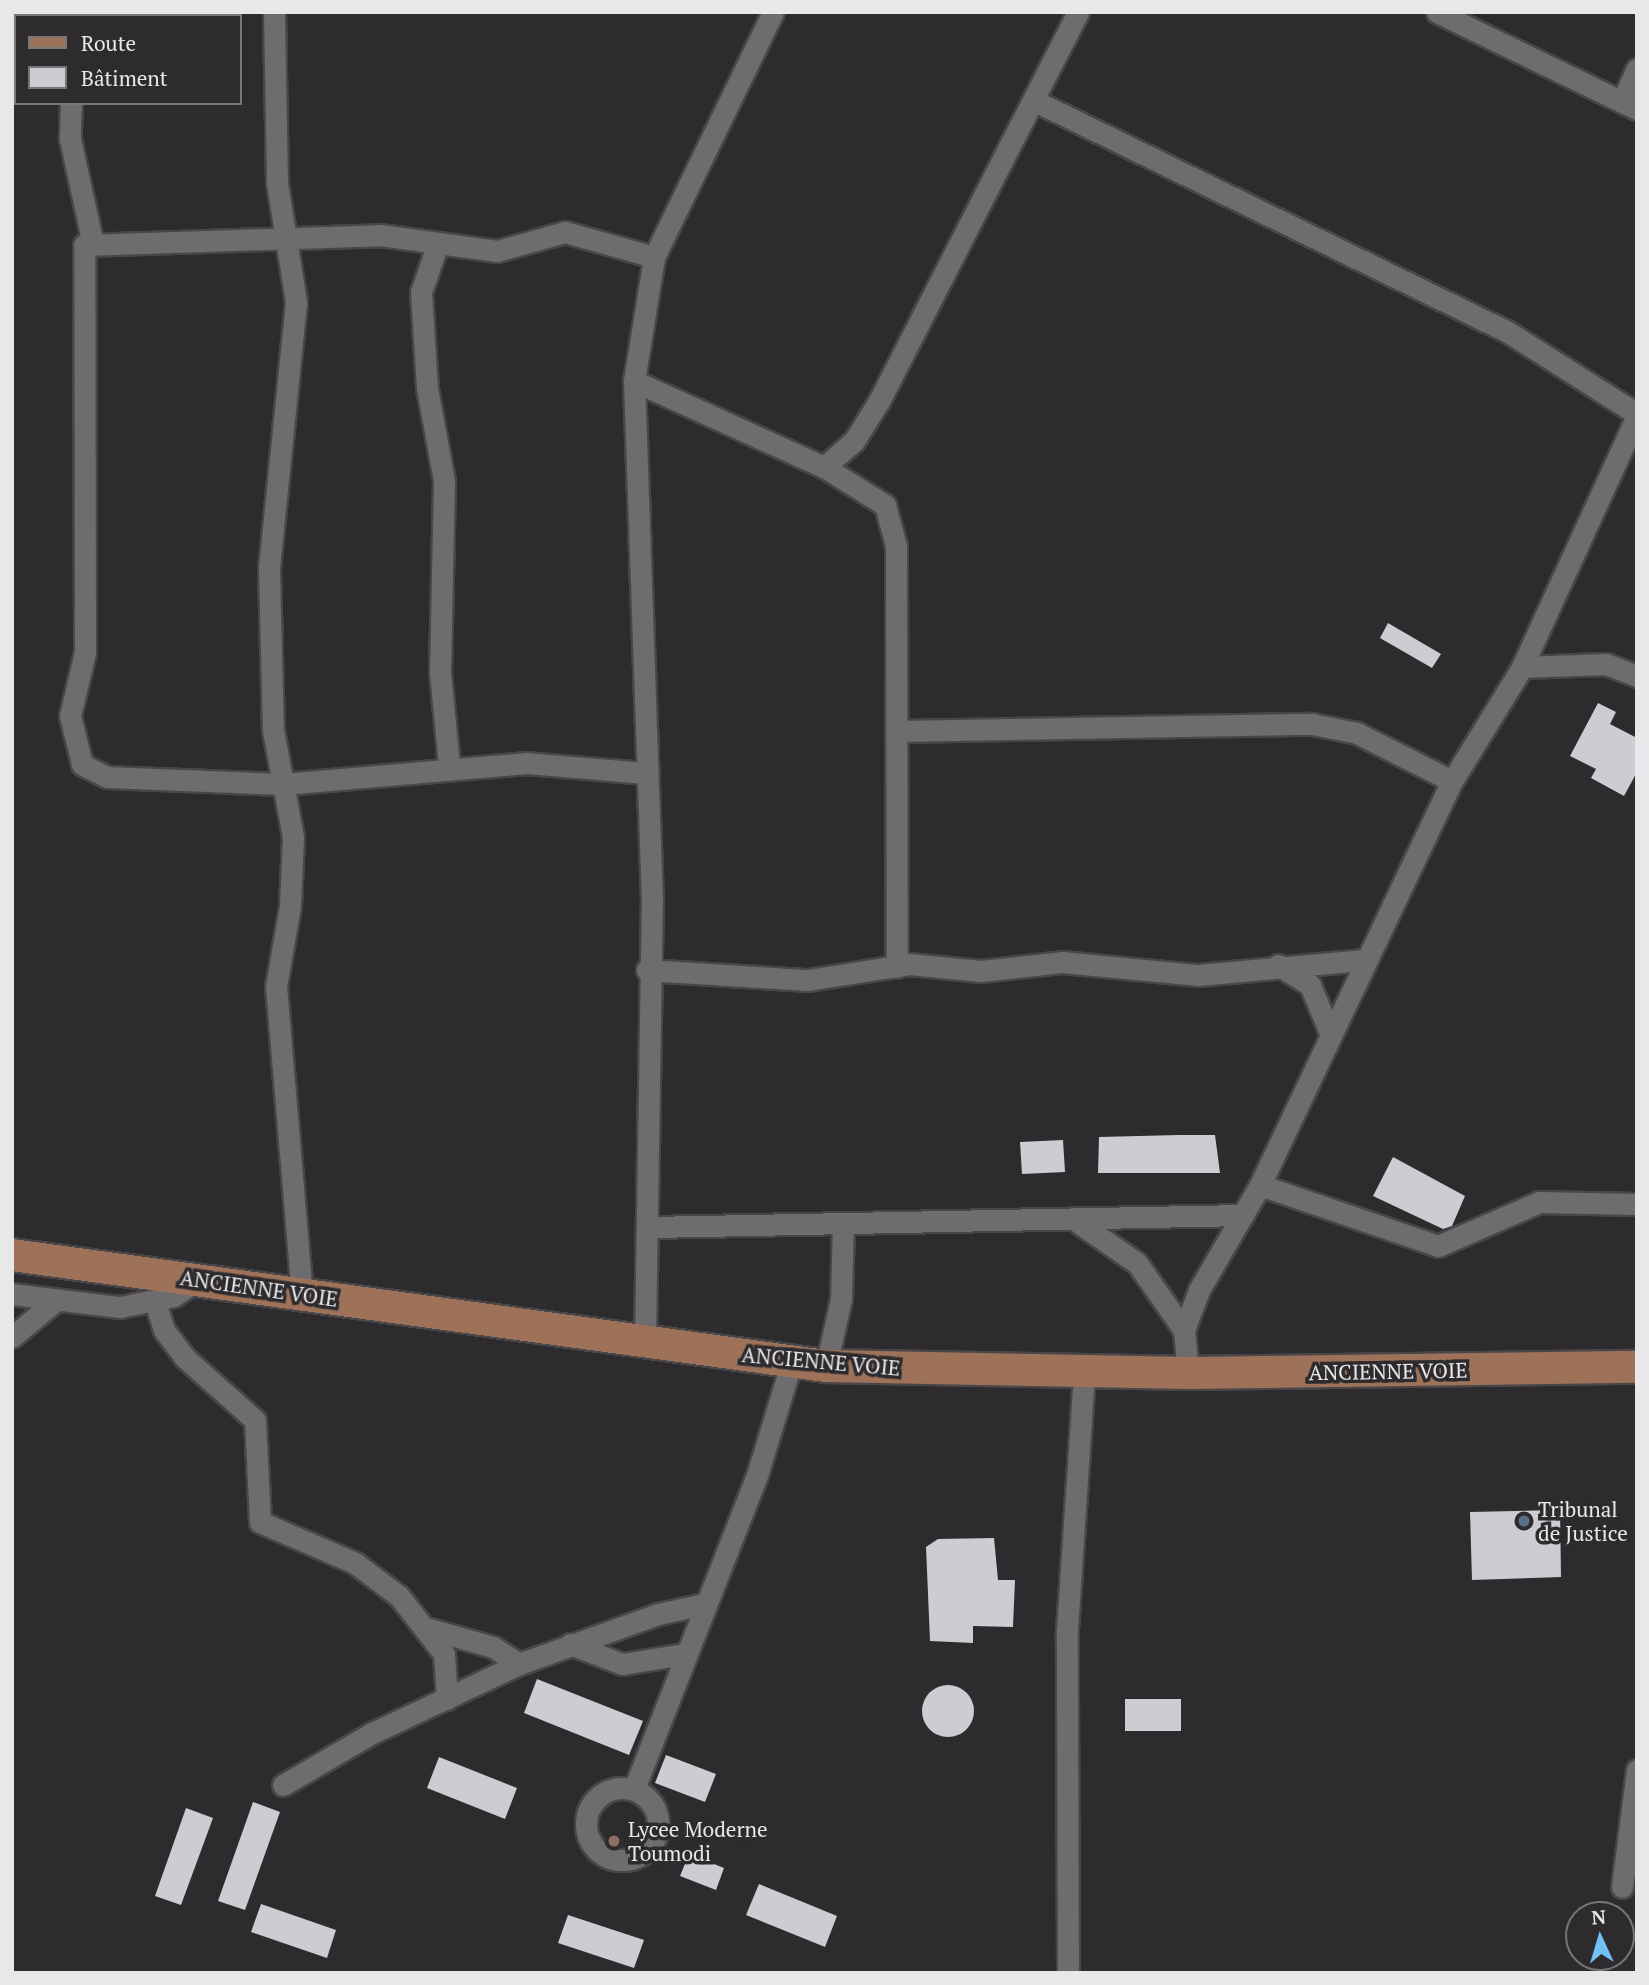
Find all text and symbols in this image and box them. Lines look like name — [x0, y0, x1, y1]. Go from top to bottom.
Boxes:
legend — [14, 14, 242, 105]
text: Route — [81, 29, 136, 57]
text: Bâtiment — [81, 64, 168, 92]
street label: ANCIENNE VOIE — [178, 1264, 340, 1312]
street label: ANCIENNE VOIE — [740, 1341, 902, 1381]
street label: ANCIENNE VOIE — [1308, 1357, 1468, 1385]
place label: Tribunal de Justice — [1538, 1496, 1628, 1546]
marker: Tribunal de Justice — [1516, 1513, 1532, 1529]
place label: Lycee Moderne Toumodi — [628, 1816, 768, 1866]
marker: Lycee Moderne Toumodi — [606, 1833, 622, 1849]
north arrow — [1565, 1901, 1635, 1971]
text: N — [1591, 1904, 1607, 1930]

